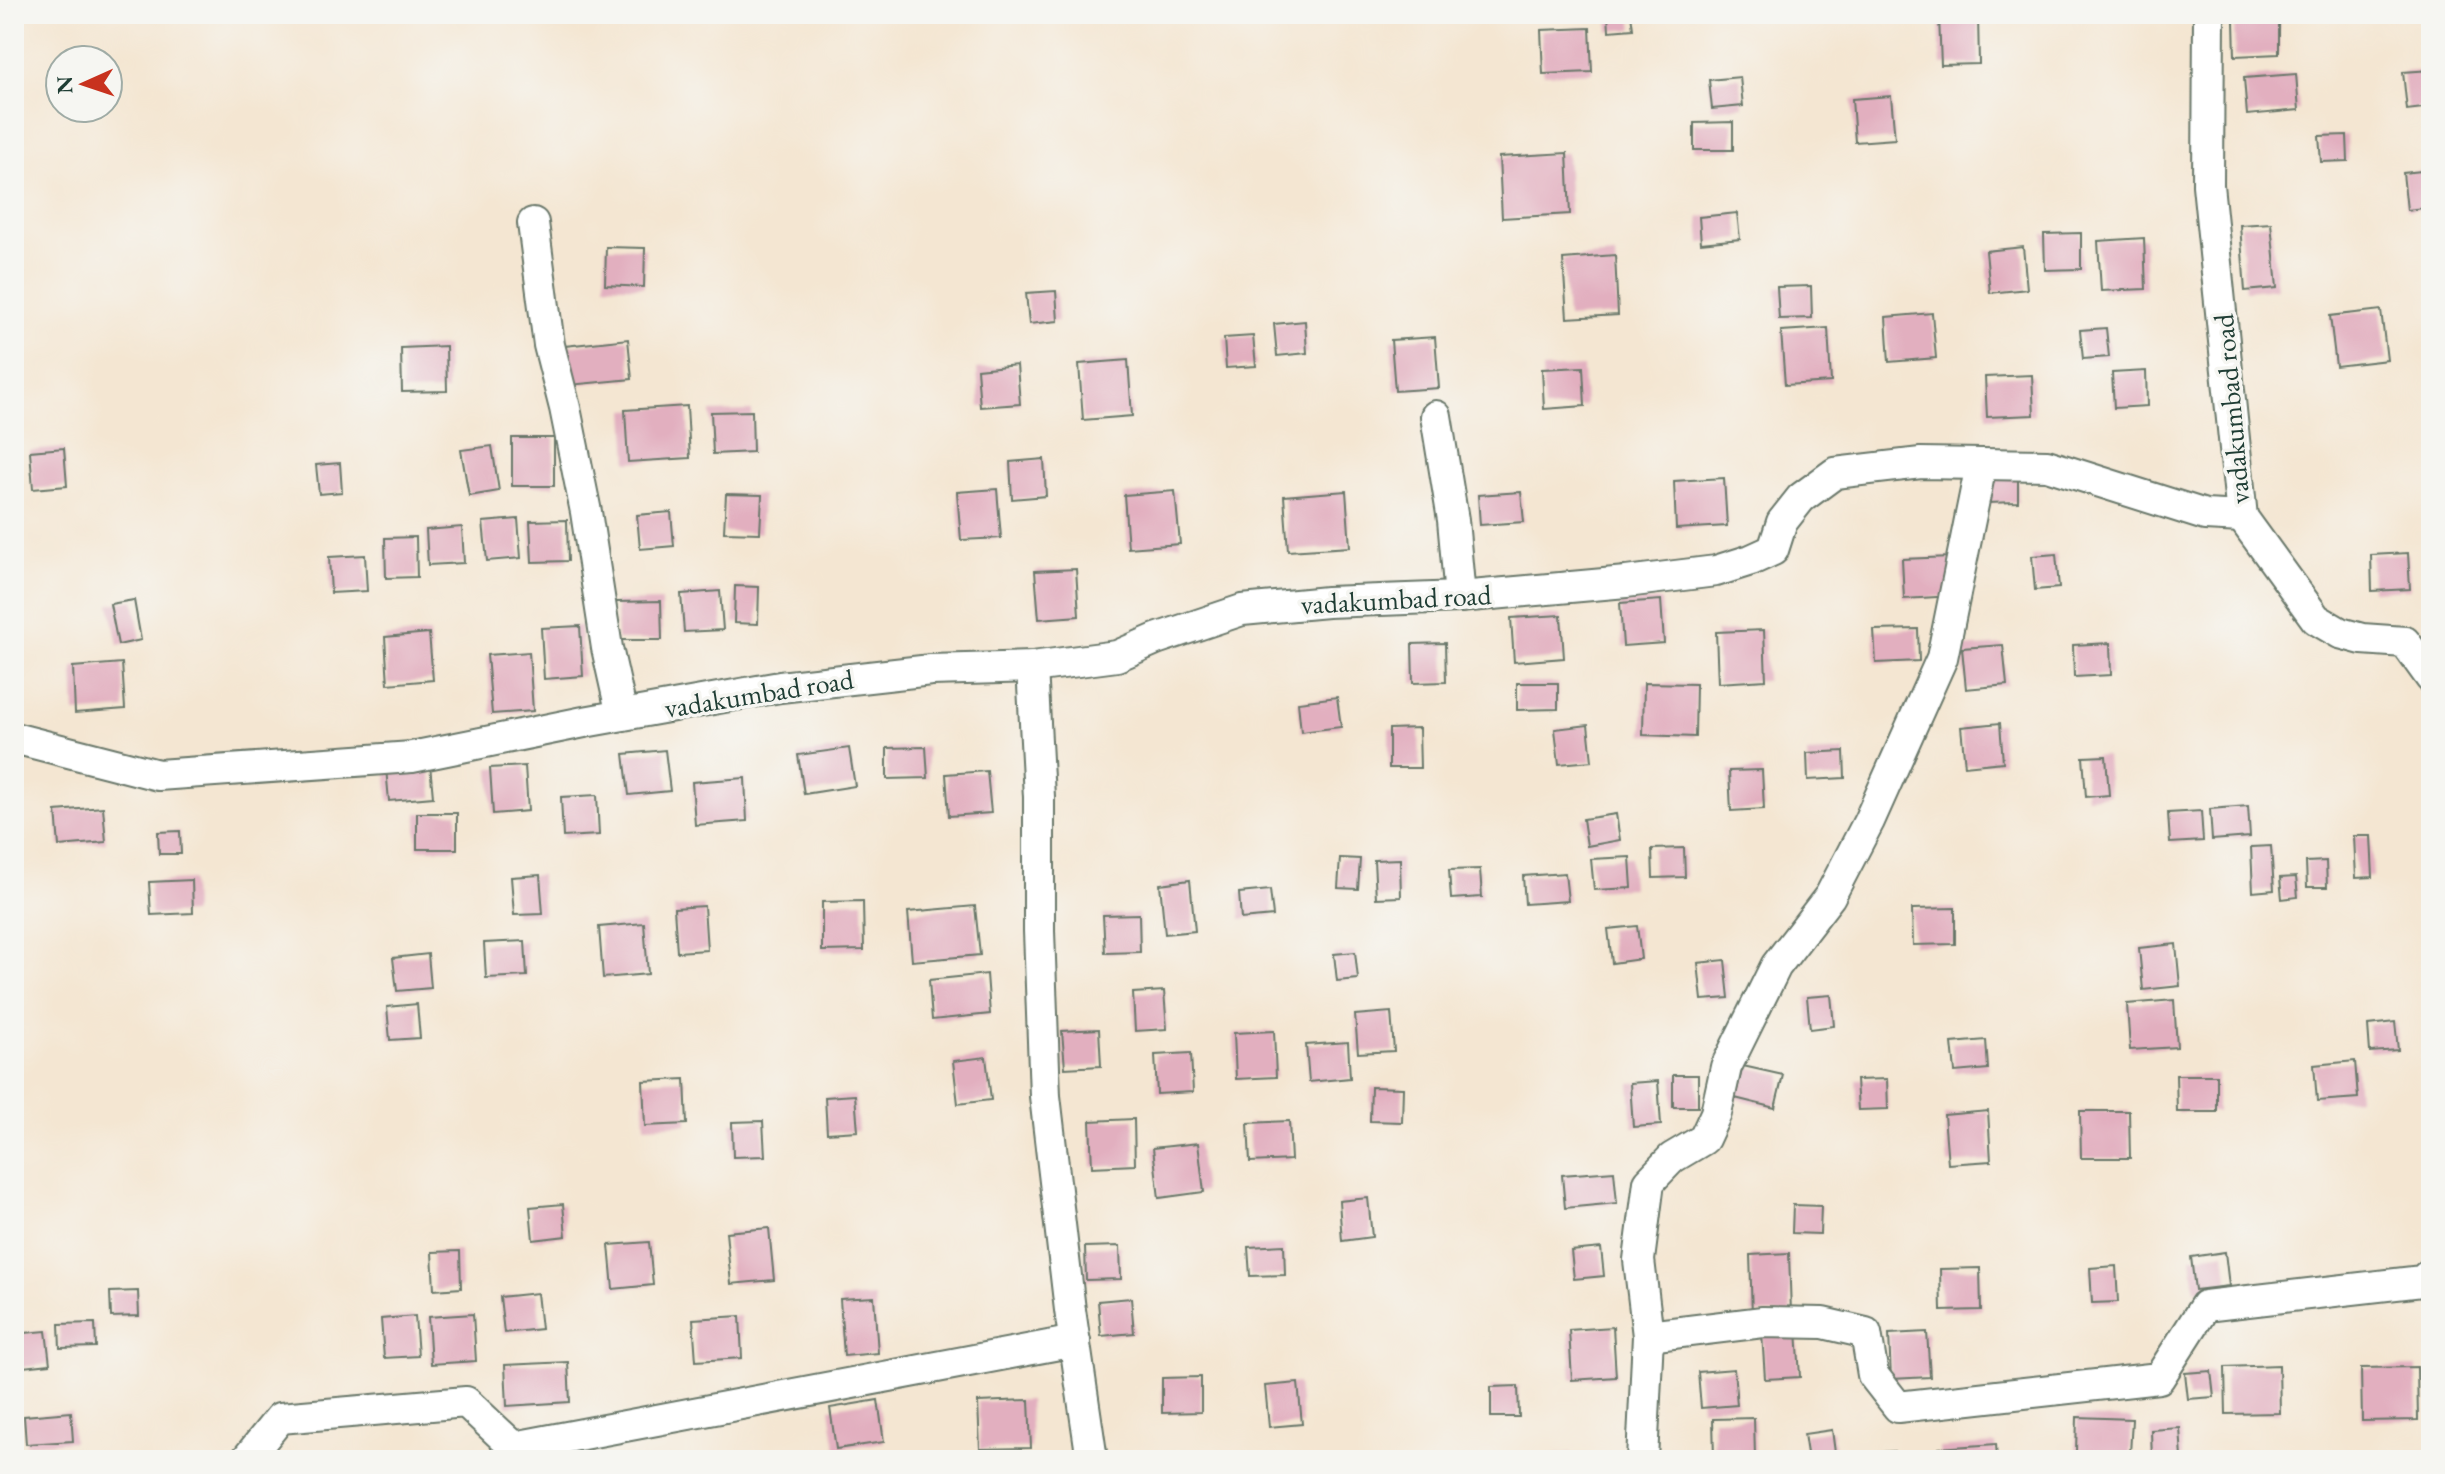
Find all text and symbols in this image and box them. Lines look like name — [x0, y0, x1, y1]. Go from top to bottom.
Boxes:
north arrow — [44, 44, 124, 124]
text: N — [50, 75, 79, 95]
street label: vadakumbad road — [2205, 312, 2257, 506]
street label: vadakumbad road — [1300, 576, 1493, 622]
street label: vadakumbad road — [662, 660, 857, 726]

